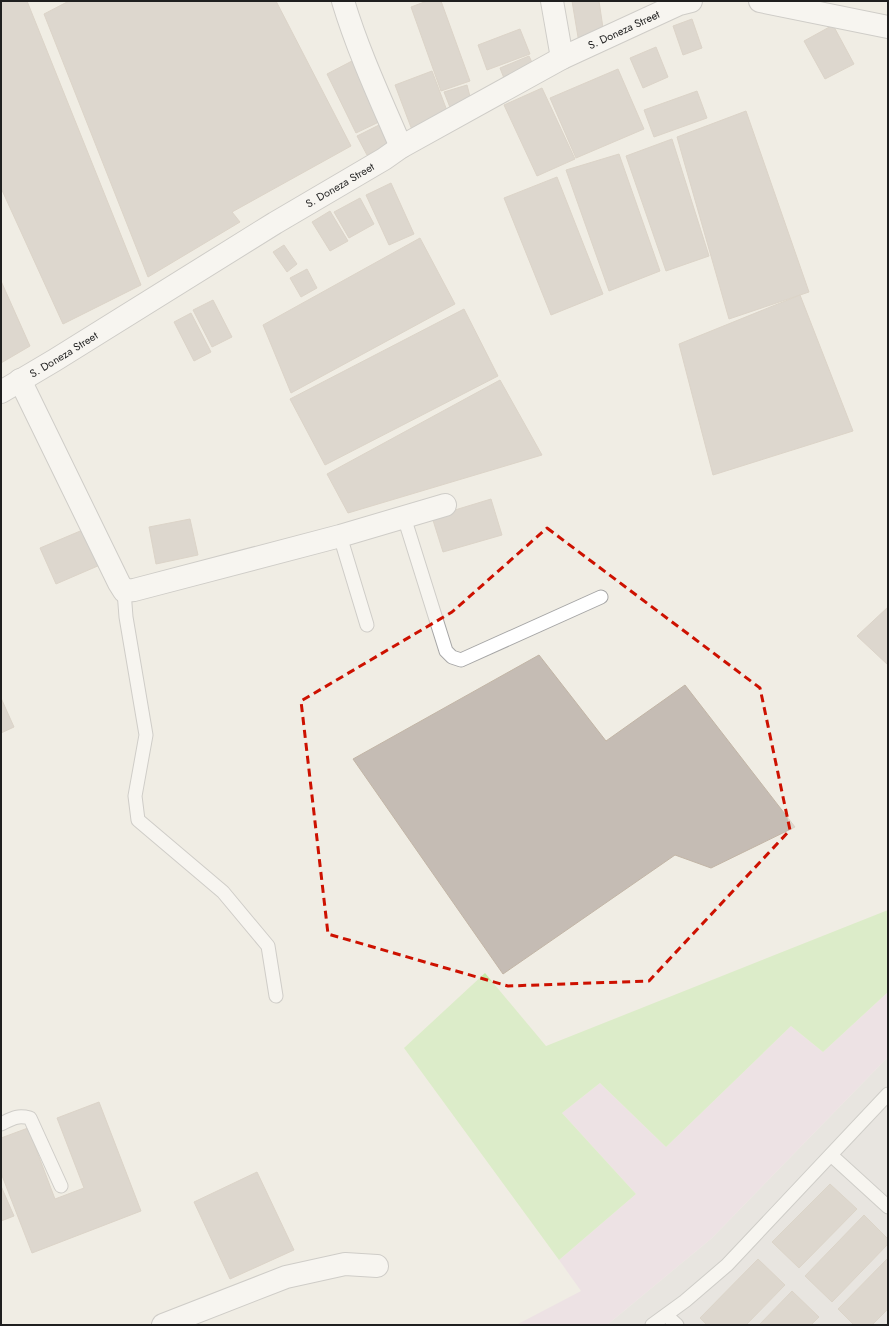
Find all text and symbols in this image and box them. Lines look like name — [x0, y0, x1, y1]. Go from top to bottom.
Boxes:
street label: S. Doneza Street — [585, 6, 662, 53]
street label: S. Doneza Street — [302, 158, 377, 211]
street label: S. Doneza Street — [26, 327, 101, 381]

